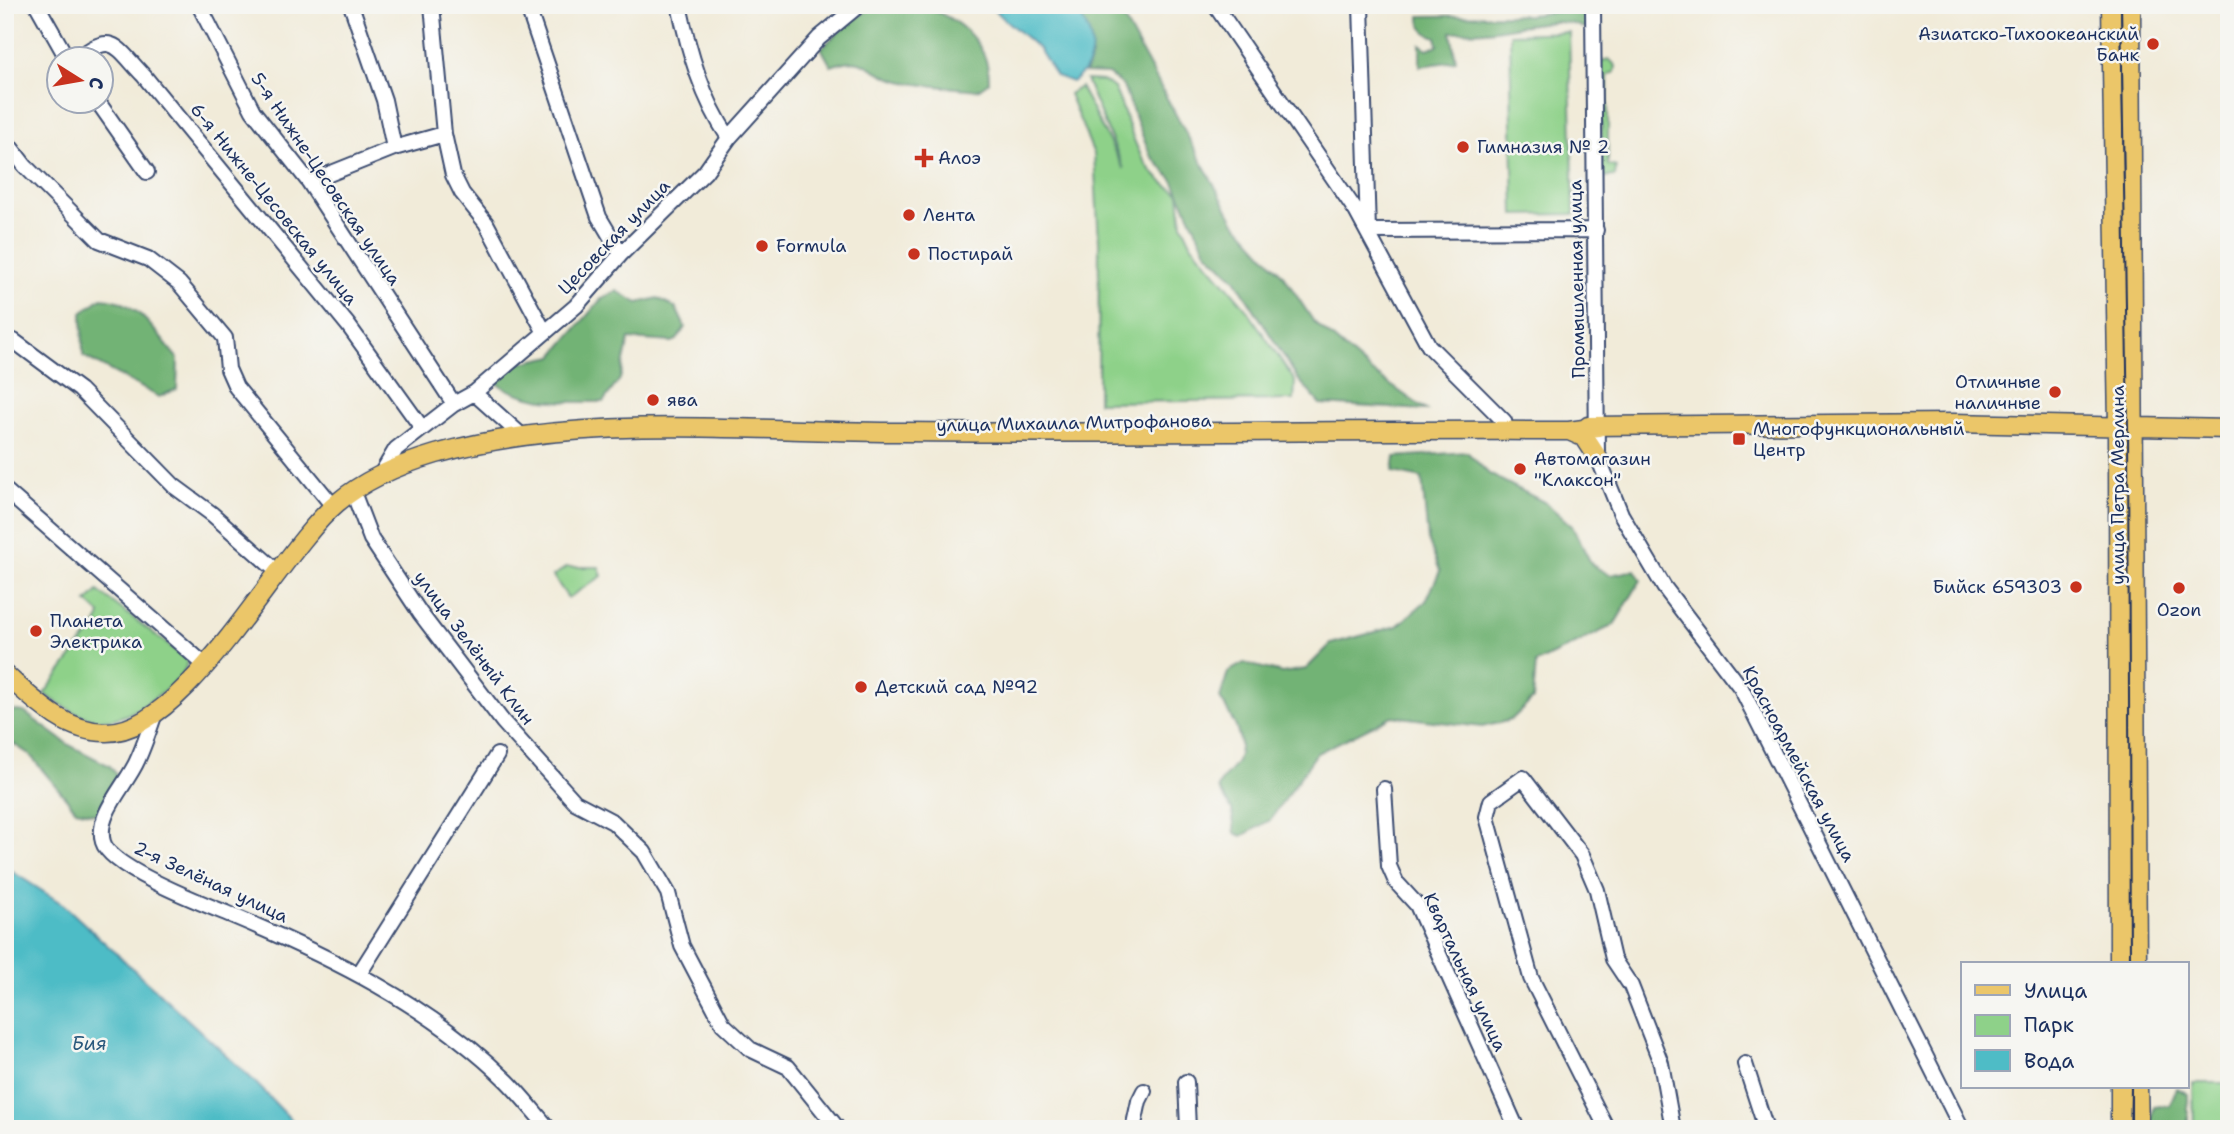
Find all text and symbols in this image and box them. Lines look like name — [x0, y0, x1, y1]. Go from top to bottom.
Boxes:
place label: Азиатско-Тихоокеанский Банк — [1918, 22, 2139, 67]
marker: Азиатско-Тихоокеанский Банк — [2145, 36, 2161, 52]
north arrow — [46, 46, 116, 116]
street label: 5-я Нижне-Цесовская улица — [246, 68, 406, 290]
text: С — [83, 75, 110, 91]
street label: 6-я Нижне-Цесовская улица — [185, 98, 363, 310]
place label: Гимназия № 2 — [1477, 135, 1609, 159]
marker: Гимназия № 2 — [1455, 139, 1471, 155]
place label: Алоэ — [938, 146, 981, 170]
marker: Алоэ — [916, 150, 932, 166]
street label: Цесовская улица — [553, 174, 675, 300]
street label: Промышленная улица — [1563, 179, 1591, 379]
place label: Лента — [923, 203, 975, 227]
marker: Лента — [901, 207, 917, 223]
place label: Formula — [776, 234, 846, 258]
marker: Formula — [754, 238, 770, 254]
place label: Постирай — [928, 242, 1013, 266]
marker: Постирай — [906, 246, 922, 262]
place label: Отличные наличные — [1954, 370, 2041, 415]
marker: Отличные наличные — [2047, 384, 2063, 400]
street label: улица Петра Мерлина — [2106, 385, 2130, 585]
place label: ява — [667, 388, 698, 412]
marker: ява — [645, 392, 661, 408]
street label: улица Михаила Митрофанова — [936, 409, 1212, 437]
place label: Многофункциональный Центр — [1753, 417, 1965, 462]
marker: Многофункциональный Центр — [1731, 431, 1747, 447]
place label: Автомагазин "Клаксон" — [1534, 447, 1651, 492]
marker: Автомагазин "Клаксон" — [1512, 461, 1528, 477]
street label: улица Зелёный Клин — [408, 566, 540, 730]
place label: Бийск 659303 — [1933, 575, 2062, 599]
marker: Бийск 659303 — [2068, 579, 2084, 595]
marker: Ozon — [2171, 580, 2187, 596]
place label: Ozon — [2157, 598, 2201, 622]
place label: Планета Электрика — [50, 609, 142, 654]
marker: Планета Электрика — [28, 623, 44, 639]
street label: Красноармейская улица — [1737, 662, 1861, 866]
place label: Детский сад №92 — [875, 675, 1038, 699]
marker: Детский сад №92 — [853, 679, 869, 695]
street label: 2-я Зелёная улица — [130, 836, 292, 928]
street label: Квартальная улица — [1418, 889, 1512, 1055]
legend — [1961, 962, 2188, 1088]
text: Улица — [2024, 977, 2087, 1005]
text: Парк — [2024, 1011, 2074, 1039]
water label: Бия — [71, 1031, 107, 1056]
text: Вода — [2024, 1047, 2074, 1075]

